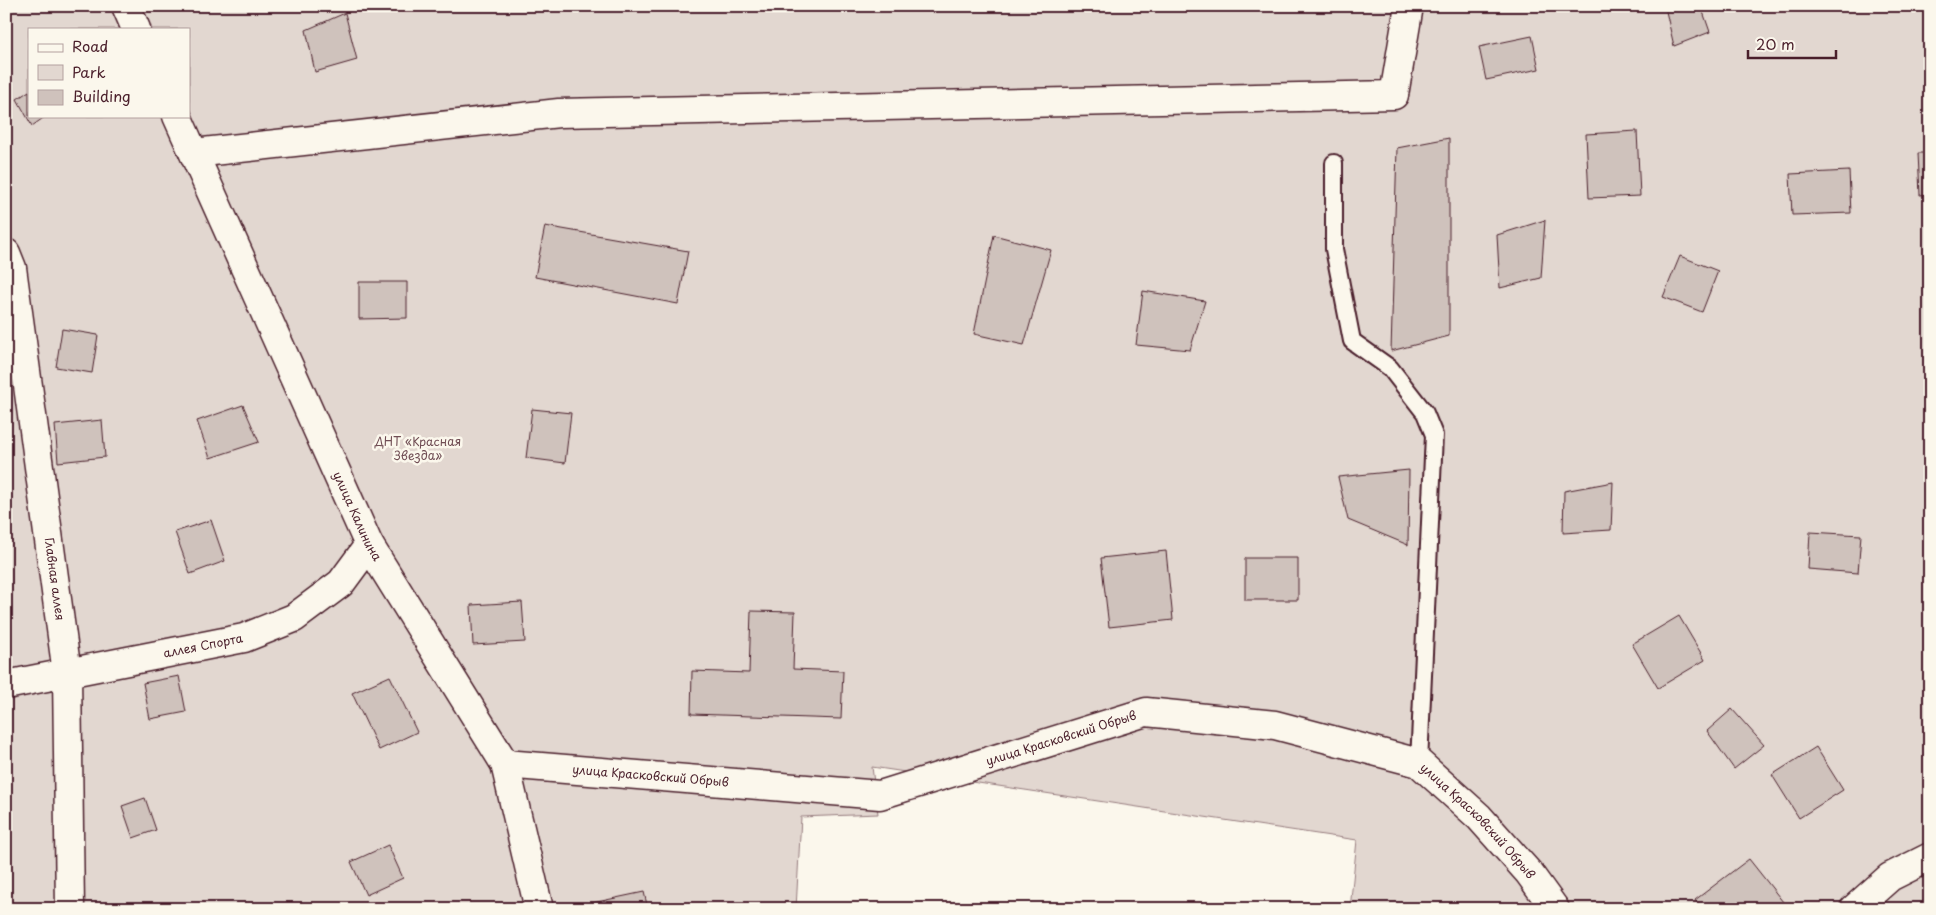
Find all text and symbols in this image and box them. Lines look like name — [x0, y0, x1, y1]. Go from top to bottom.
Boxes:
legend — [28, 28, 190, 118]
scale bar — [1748, 28, 1836, 60]
text: 20 m — [1756, 32, 1795, 55]
text: Road — [72, 34, 108, 57]
text: Park — [72, 60, 106, 83]
text: Building — [72, 84, 131, 107]
park label: ДНТ «Красная Звезда» — [374, 432, 461, 464]
street label: улица Калинина — [329, 468, 387, 564]
street label: Главная аллея — [41, 536, 70, 621]
street label: аллея Спорта — [162, 628, 245, 662]
street label: улица Красковский Обрыв — [983, 706, 1138, 769]
street label: улица Красковский Обрыв — [1417, 758, 1540, 882]
street label: улица Красковский Обрыв — [572, 760, 729, 790]

